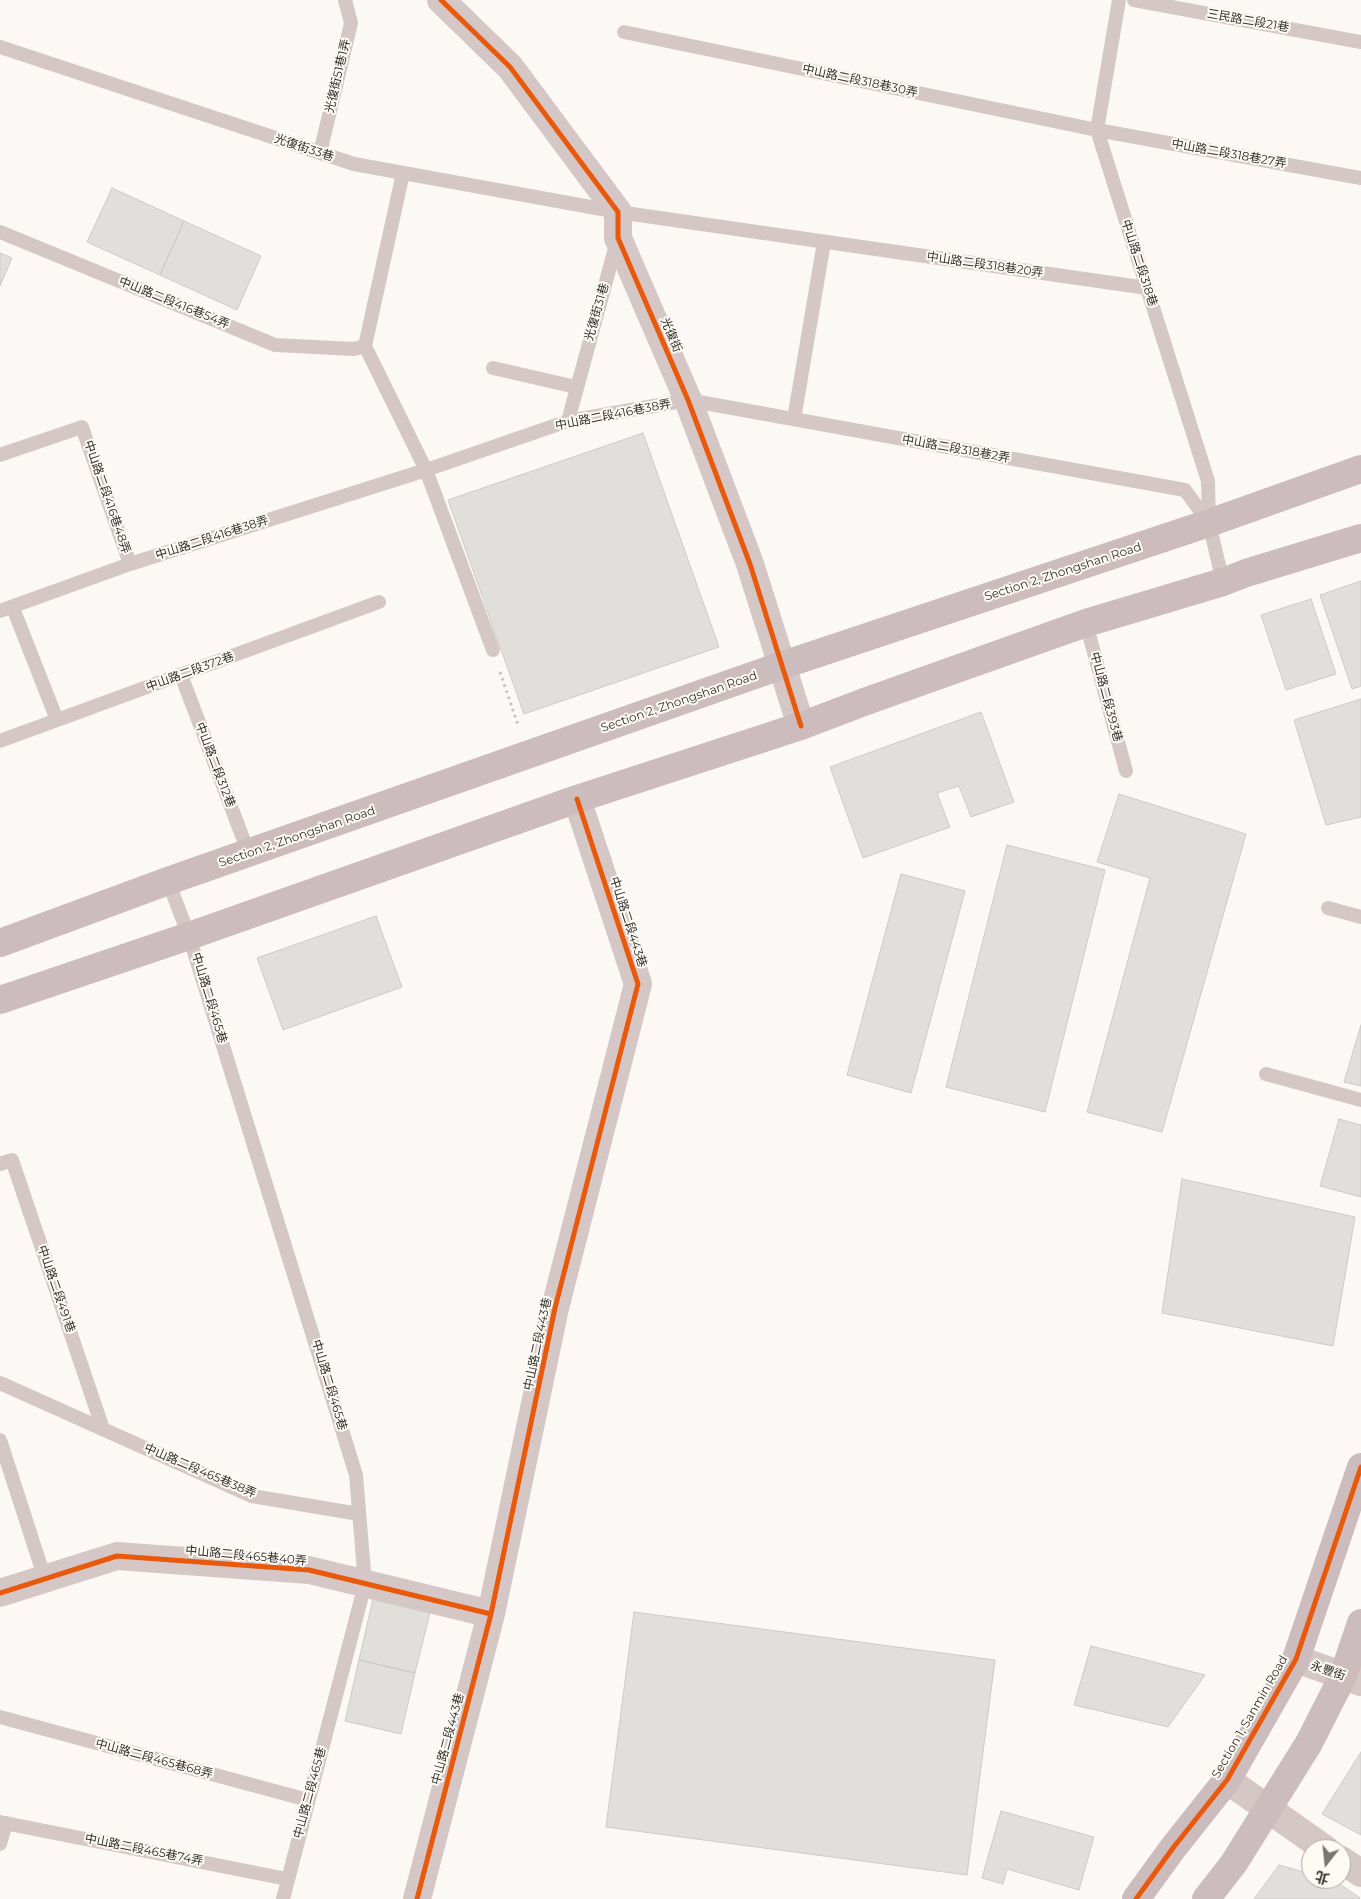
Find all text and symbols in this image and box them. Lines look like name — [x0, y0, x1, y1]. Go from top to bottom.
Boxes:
street label: 三民路二段21巷 — [1206, 7, 1290, 35]
street label: 光復街51巷1弄 — [322, 38, 354, 114]
street label: 中山路二段318巷30弄 — [801, 62, 919, 100]
street label: 光復街33巷 — [273, 132, 335, 164]
street label: 中山路二段318巷27弄 — [1170, 137, 1288, 171]
street label: 中山路二段318巷 — [1118, 218, 1160, 308]
street label: 中山路二段318巷20弄 — [926, 250, 1044, 280]
street label: 中山路二段416巷54弄 — [117, 274, 231, 332]
street label: 光復街31巷 — [582, 282, 612, 342]
street label: 光復街 — [657, 316, 685, 354]
street label: 中山路二段416巷38弄 — [554, 397, 672, 433]
street label: 中山路二段318巷2弄 — [901, 432, 1011, 466]
street label: 中山路二段416巷48弄 — [81, 438, 133, 556]
street label: 中山路二段416巷38弄 — [154, 513, 270, 563]
street label: Section 2, Zhongshan Road — [983, 540, 1143, 604]
street label: 中山路二段372巷 — [144, 649, 236, 695]
street label: 中山路二段393巷 — [1087, 650, 1125, 744]
street label: Section 2, Zhongshan Road — [599, 668, 759, 736]
street label: 中山路二段312巷 — [192, 720, 238, 810]
street label: Section 2, Zhongshan Road — [217, 803, 377, 871]
street label: 中山路二段443巷 — [607, 875, 649, 969]
street label: 中山路二段465巷 — [188, 951, 230, 1045]
street label: 中山路二段491巷 — [34, 1243, 78, 1335]
street label: 中山路二段443巷 — [521, 1296, 555, 1392]
street label: 中山路二段465巷 — [308, 1338, 350, 1432]
street label: 中山路二段465巷38弄 — [142, 1441, 258, 1501]
street label: 中山路二段465巷40弄 — [185, 1544, 307, 1568]
street label: Section 1, Sanmin Road — [1209, 1653, 1291, 1781]
street label: 永豐街 — [1309, 1658, 1347, 1684]
street label: 中山路二段443巷 — [429, 1692, 467, 1786]
street label: 中山路二段465巷68弄 — [94, 1736, 214, 1782]
street label: 中山路二段465巷 — [291, 1746, 329, 1840]
street label: 中山路二段465巷74弄 — [84, 1831, 204, 1869]
north arrow — [1301, 1839, 1351, 1889]
text: 北 — [1313, 1867, 1331, 1888]

